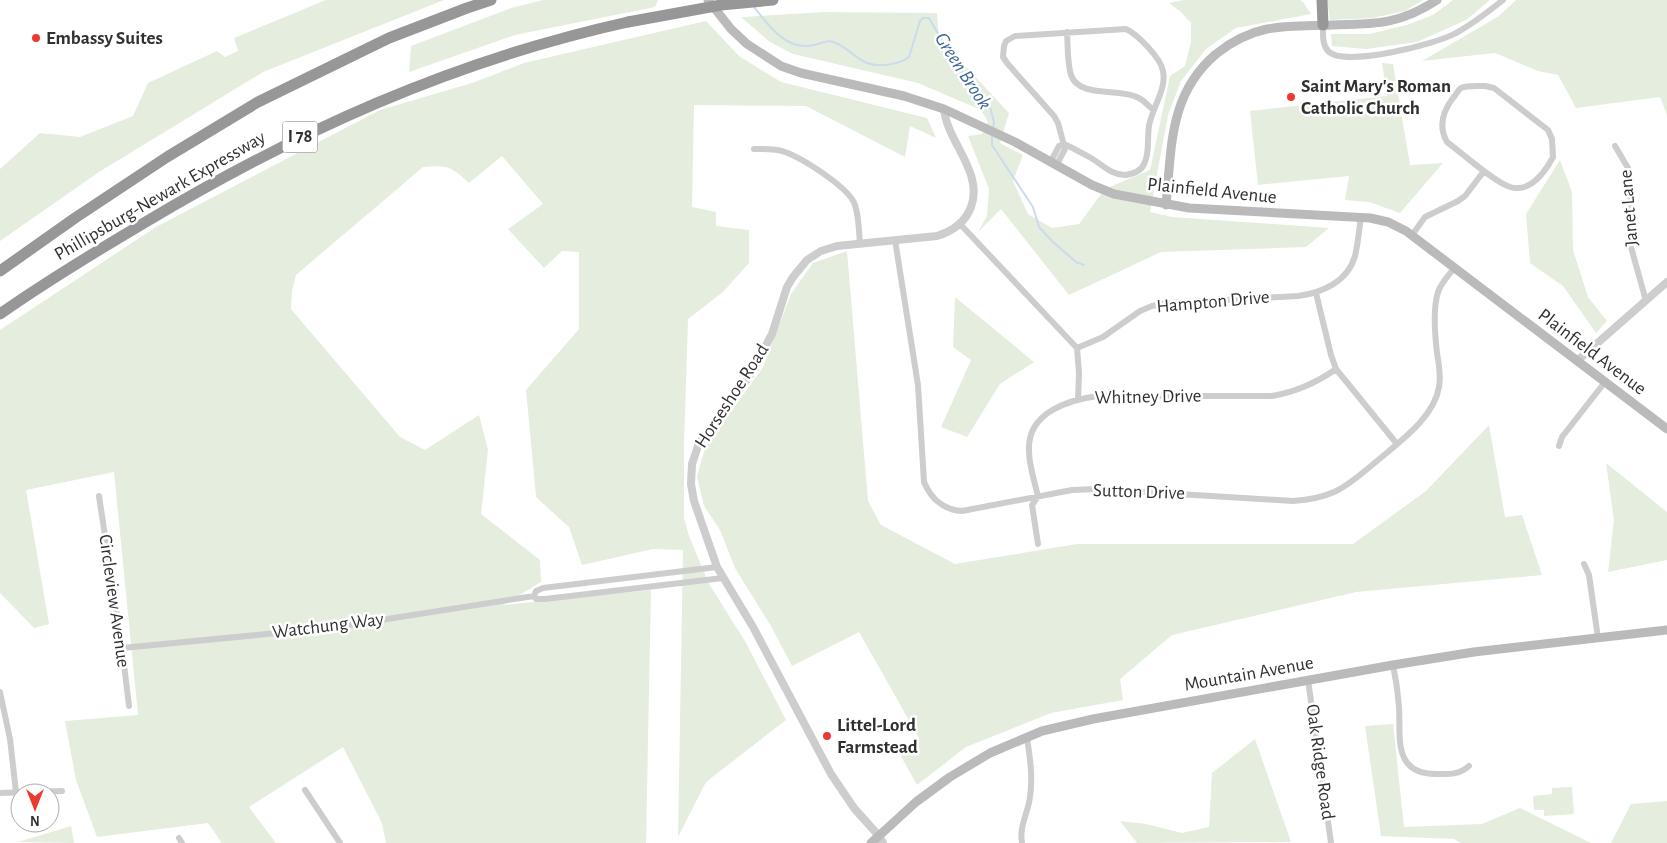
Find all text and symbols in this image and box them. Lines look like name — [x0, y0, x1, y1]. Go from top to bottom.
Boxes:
place label: Embassy Suites — [46, 29, 163, 48]
water label: Green Brook — [931, 29, 995, 113]
marker: Embassy Suites — [30, 32, 42, 44]
place label: Saint Mary's Roman Catholic Church — [1301, 77, 1451, 118]
marker: Saint Mary's Roman Catholic Church — [1285, 91, 1297, 103]
road number: I 78 — [282, 121, 318, 152]
street label: Phillipsburg-Newark Expressway — [51, 128, 269, 264]
street label: Janet Lane — [1616, 169, 1642, 247]
street label: Plainfield Avenue — [1146, 175, 1278, 207]
street label: Hampton Drive — [1156, 288, 1270, 316]
street label: Plainfield Avenue — [1534, 305, 1650, 399]
street label: Horseshoe Road — [691, 341, 773, 451]
street label: Whitney Drive — [1095, 387, 1201, 407]
street label: Sutton Drive — [1093, 481, 1185, 503]
street label: Circleview Avenue — [95, 533, 133, 669]
street label: Watchung Way — [271, 610, 385, 642]
street label: Mountain Avenue — [1183, 653, 1315, 695]
street label: Oak Ridge Road — [1302, 703, 1338, 821]
place label: Littel-Lord Farmstead — [837, 716, 918, 757]
marker: Littel-Lord Farmstead — [821, 730, 833, 742]
north arrow — [10, 783, 60, 833]
text: N — [30, 813, 40, 827]

